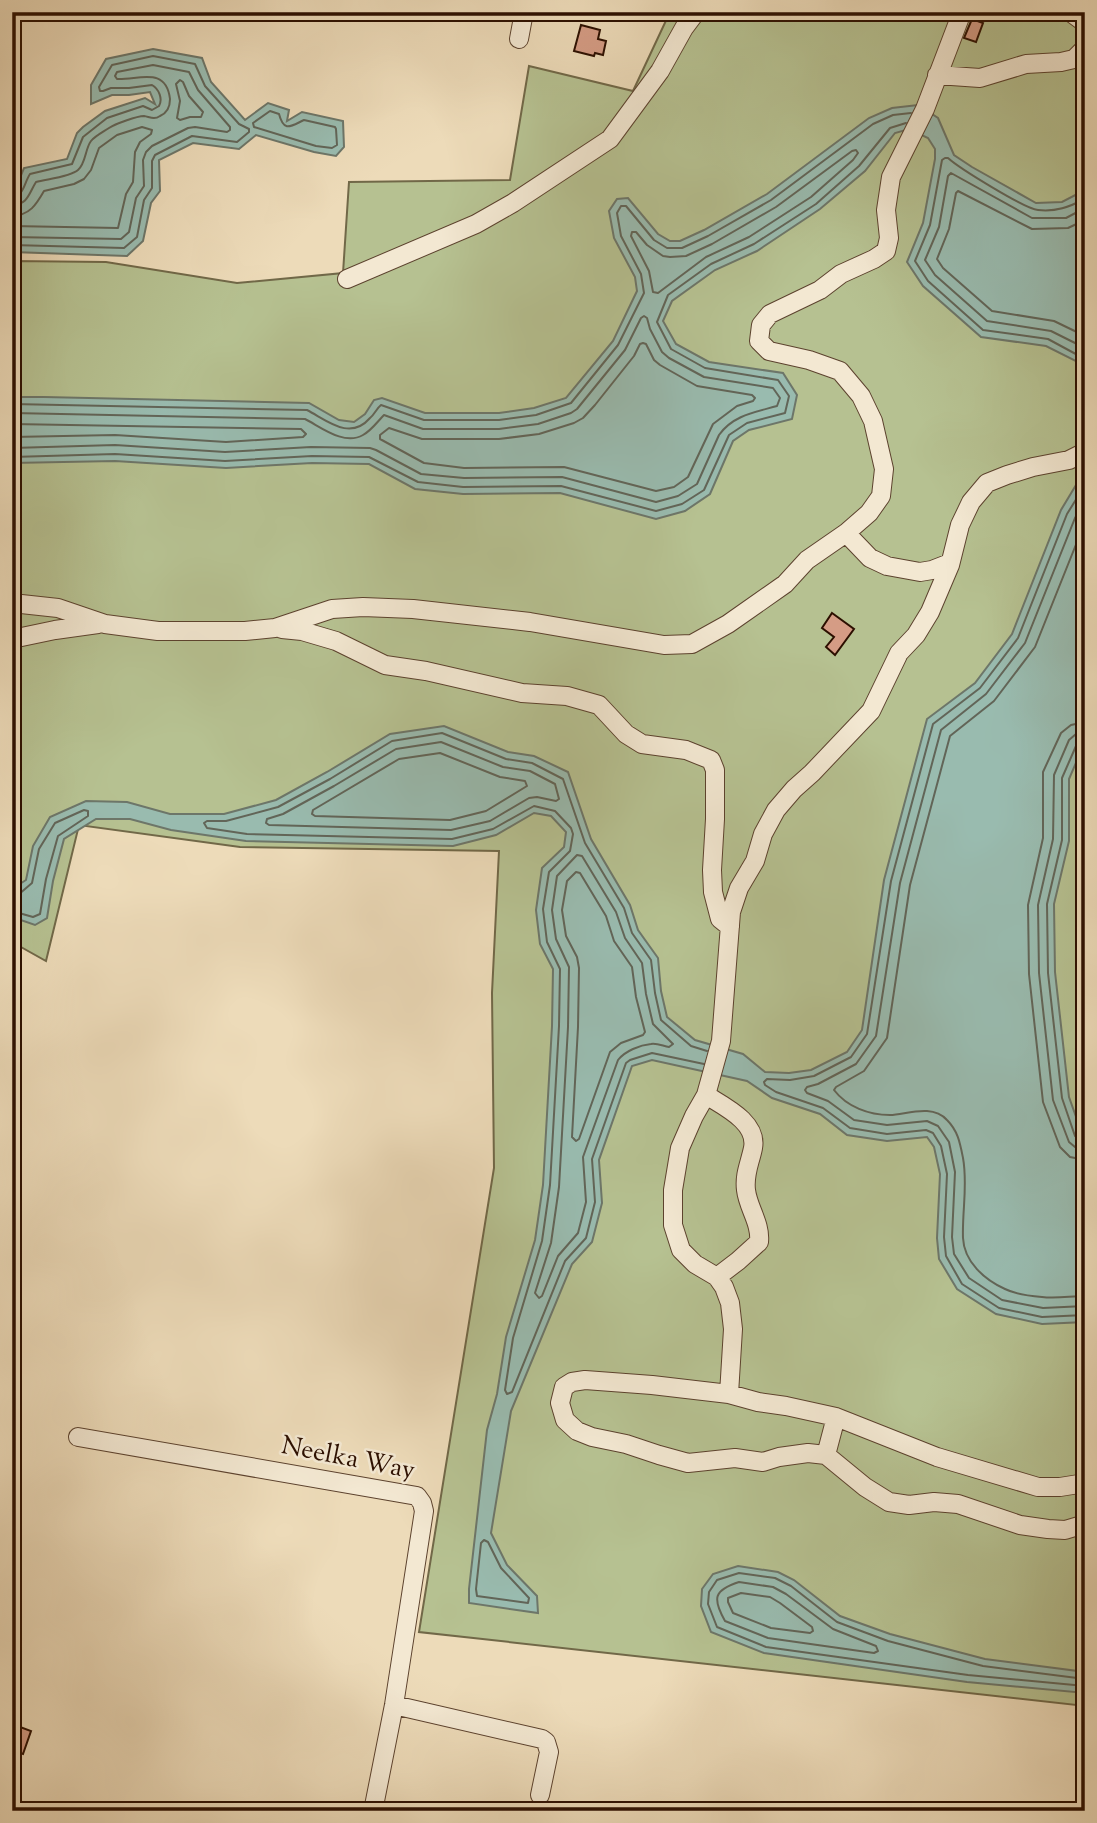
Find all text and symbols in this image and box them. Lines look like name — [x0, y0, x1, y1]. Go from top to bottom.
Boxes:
street label: Neelka Way — [278, 1428, 418, 1490]

